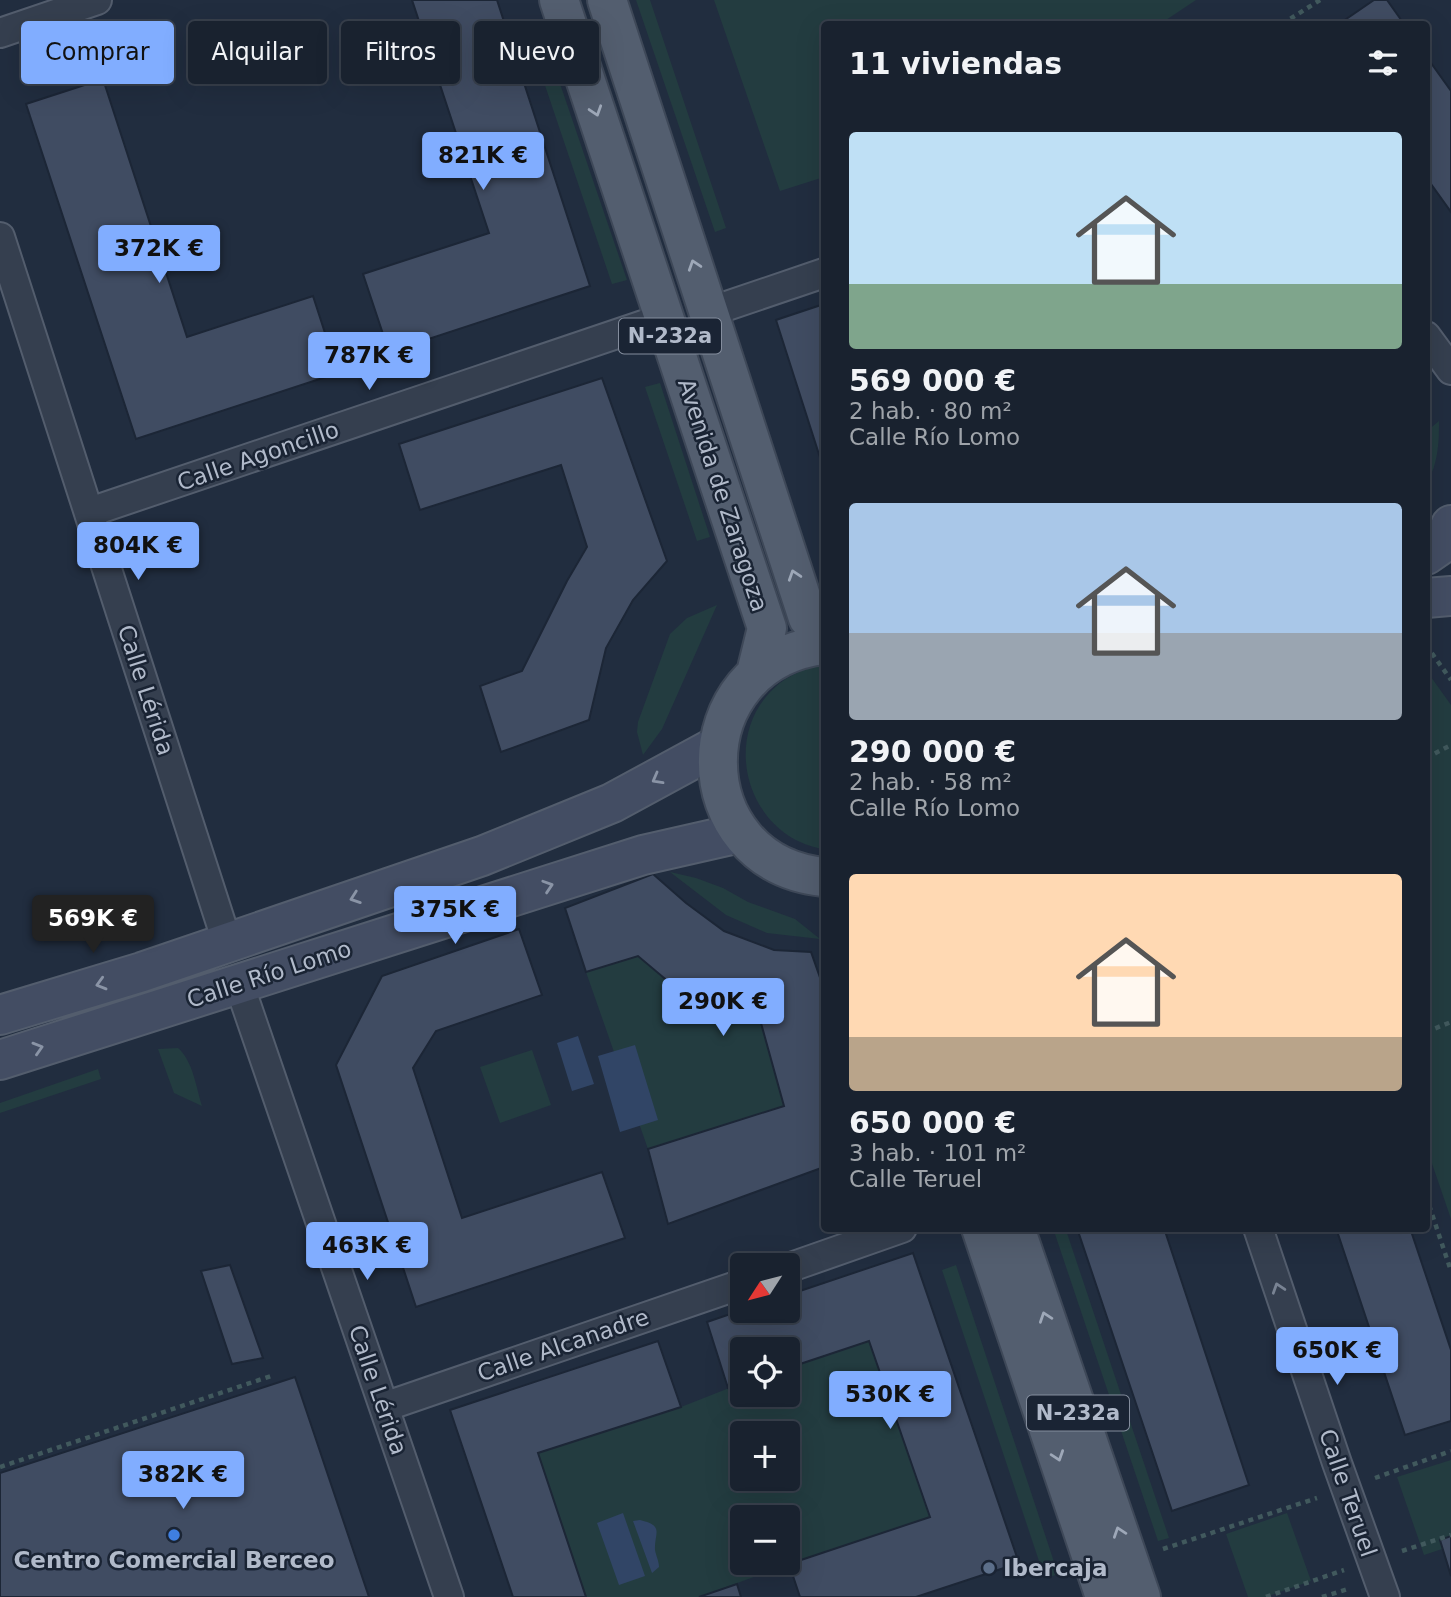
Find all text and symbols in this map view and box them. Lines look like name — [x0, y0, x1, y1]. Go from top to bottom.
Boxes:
chip: Comprar — [21, 21, 174, 84]
chip: Alquilar — [188, 21, 327, 84]
chip: Filtros — [341, 21, 460, 84]
chip: Nuevo — [474, 21, 599, 84]
icon: filters — [1364, 44, 1402, 82]
text: 11 viviendas — [849, 46, 1062, 81]
one-way arrow — [588, 105, 602, 117]
pin: 821K € — [426, 132, 540, 192]
text: 821K € — [438, 142, 528, 168]
icon: home — [1063, 177, 1189, 303]
pin: 372K € — [102, 226, 216, 285]
text: 372K € — [114, 235, 204, 261]
one-way arrow — [687, 260, 702, 272]
road number: N-232a — [619, 318, 721, 354]
pin: 787K € — [312, 332, 426, 392]
text: 787K € — [324, 342, 414, 368]
text: 569 000 € — [849, 363, 1016, 398]
street label: Avenida de Zaragoza — [673, 375, 773, 615]
text: 2 hab. · 80 m² — [849, 398, 1012, 424]
street label: Calle Agoncillo — [174, 416, 342, 496]
text: Calle Río Lomo — [849, 424, 1020, 450]
pin: 804K € — [81, 522, 195, 582]
text: 804K € — [93, 532, 183, 558]
icon: home — [1063, 548, 1189, 674]
one-way arrow — [788, 569, 802, 582]
street label: Calle Lérida — [113, 622, 179, 758]
text: 290 000 € — [849, 734, 1016, 769]
text: 2 hab. · 58 m² — [849, 769, 1012, 795]
one-way arrow — [652, 771, 665, 784]
text: Calle Río Lomo — [849, 795, 1020, 821]
one-way arrow — [542, 879, 554, 894]
pin: 375K € — [398, 886, 512, 946]
one-way arrow — [349, 890, 362, 904]
pin: 569K € — [36, 895, 150, 955]
text: 375K € — [410, 896, 500, 922]
text: 569K € — [48, 905, 138, 931]
icon: home — [1063, 919, 1189, 1045]
street label: Calle Río Lomo — [184, 935, 354, 1013]
one-way arrow — [95, 976, 107, 990]
pin: 290K € — [666, 978, 780, 1038]
text: 290K € — [678, 988, 768, 1014]
one-way arrow — [32, 1042, 44, 1057]
text: 650 000 € — [849, 1105, 1016, 1140]
text: 3 hab. · 101 m² — [849, 1140, 1026, 1166]
text: Calle Teruel — [849, 1166, 982, 1192]
pin: 463K € — [310, 1222, 424, 1282]
text: 463K € — [322, 1232, 412, 1258]
north arrow — [730, 1253, 800, 1323]
map controls — [730, 1253, 800, 1575]
one-way arrow — [1272, 1282, 1286, 1295]
street label: Calle Alcanadre — [474, 1303, 652, 1387]
one-way arrow — [1039, 1312, 1053, 1324]
street label: Calle Lérida — [344, 1322, 412, 1458]
pin: 650K € — [1280, 1328, 1394, 1387]
button: locate — [730, 1337, 800, 1407]
text: 650K € — [1292, 1337, 1382, 1363]
pin: 530K € — [833, 1372, 947, 1431]
text: 530K € — [845, 1381, 935, 1407]
road number: N-232a — [1027, 1396, 1129, 1430]
button: + — [730, 1421, 800, 1491]
street label: Calle Teruel — [1314, 1426, 1382, 1560]
one-way arrow — [1050, 1449, 1064, 1461]
pin: 382K € — [126, 1452, 240, 1511]
text: 382K € — [138, 1461, 228, 1487]
button: − — [730, 1505, 800, 1575]
marker: Centro Comercial Berceo — [166, 1527, 182, 1543]
one-way arrow — [1113, 1527, 1127, 1539]
place label: Centro Comercial Berceo — [13, 1547, 335, 1573]
place label: Ibercaja — [1003, 1555, 1108, 1581]
marker: Ibercaja — [981, 1560, 997, 1576]

